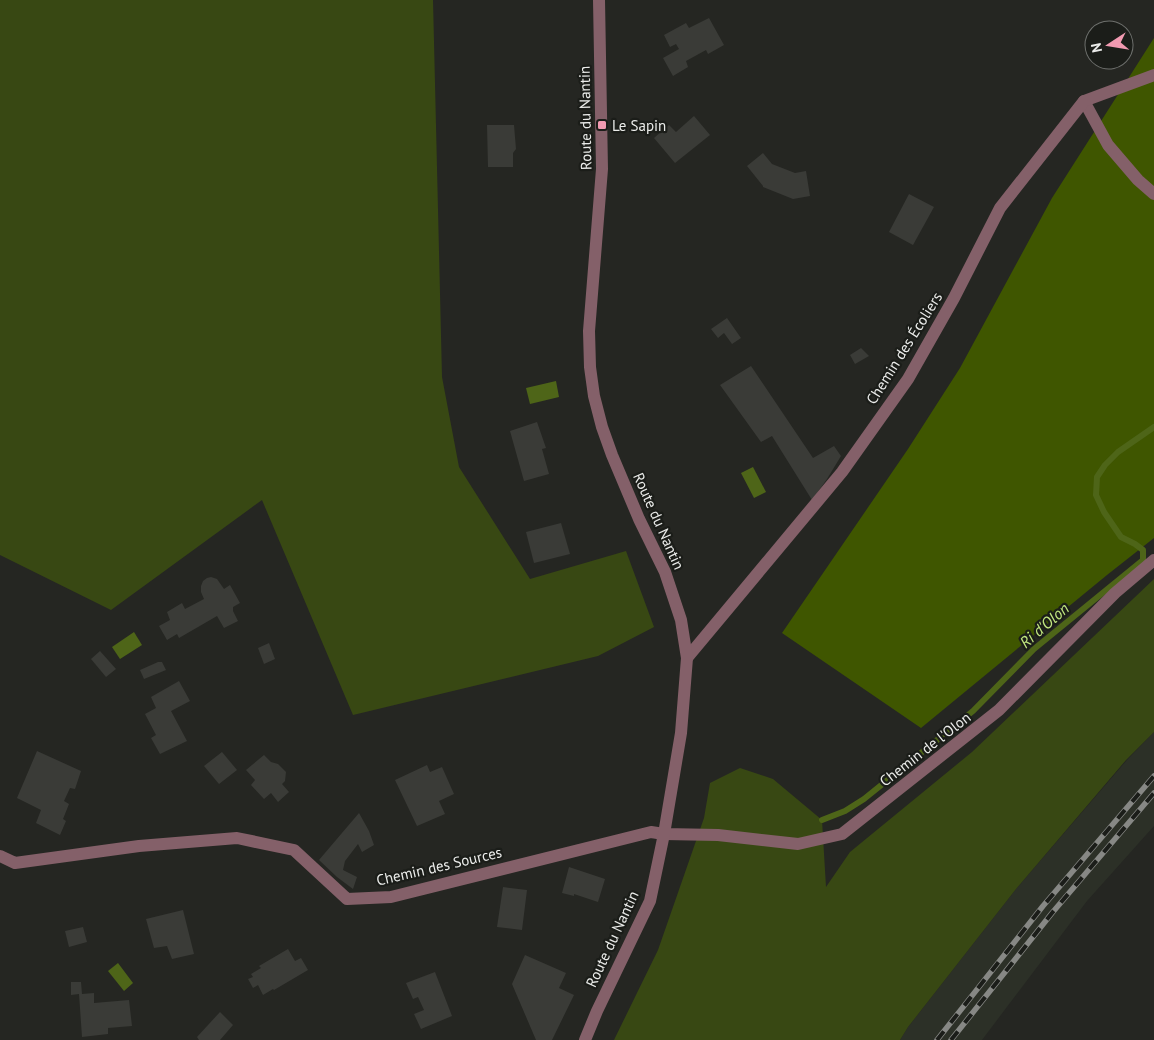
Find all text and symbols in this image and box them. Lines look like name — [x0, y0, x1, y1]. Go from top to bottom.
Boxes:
north arrow — [1084, 20, 1134, 70]
text: N — [1087, 41, 1106, 54]
street label: Route du Nantin — [575, 66, 595, 170]
place label: Le Sapin — [612, 116, 666, 135]
marker: Le Sapin — [596, 119, 608, 131]
street label: Chemin des Écoliers — [862, 288, 946, 408]
street label: Route du Nantin — [629, 470, 689, 572]
water label: Ri d'Olon — [1015, 598, 1073, 652]
street label: Chemin de l'Olon — [876, 708, 974, 790]
street label: Chemin des Sources — [374, 842, 504, 890]
street label: Route du Nantin — [581, 888, 643, 990]

